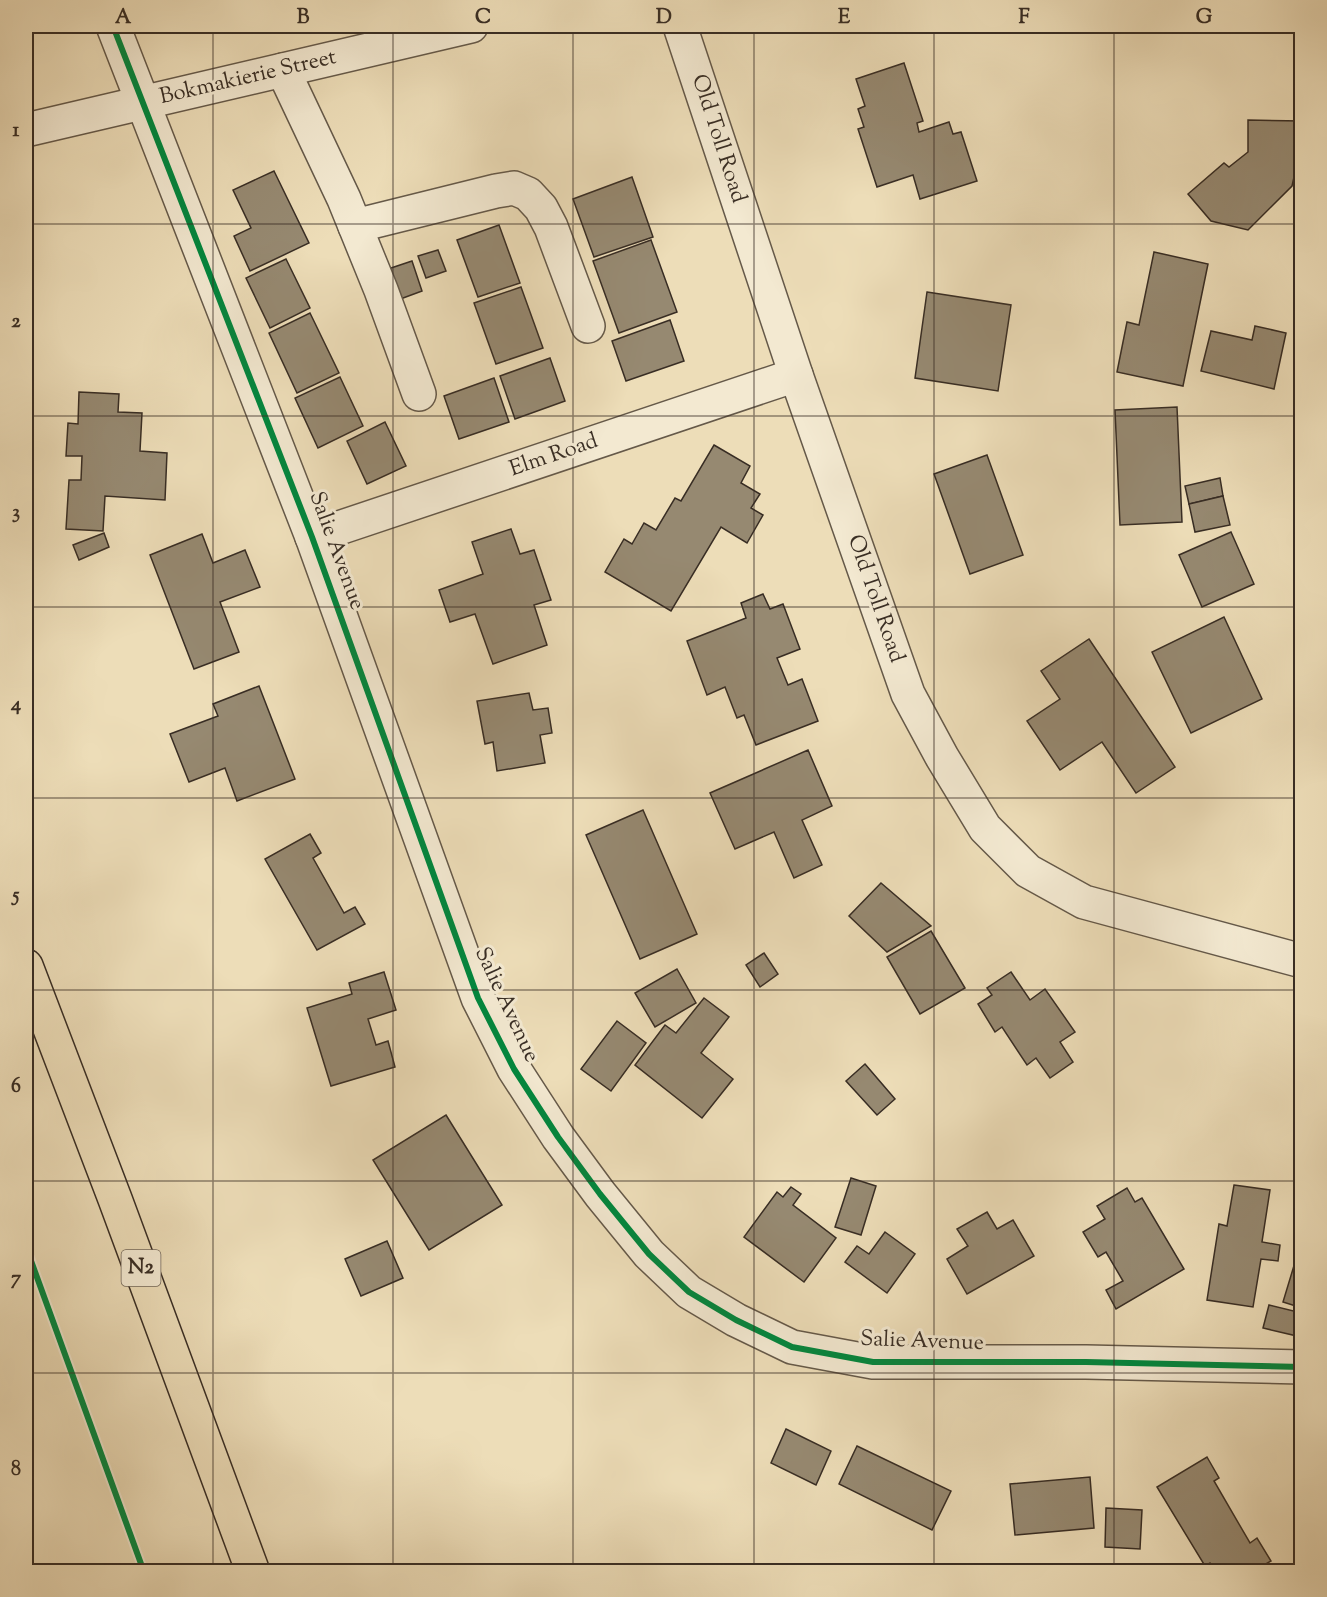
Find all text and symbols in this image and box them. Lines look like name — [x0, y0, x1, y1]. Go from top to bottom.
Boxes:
text: A — [115, 4, 132, 33]
text: B — [297, 4, 310, 33]
text: C — [475, 4, 491, 33]
text: D — [656, 4, 672, 33]
text: E — [838, 4, 851, 33]
text: F — [1018, 4, 1030, 33]
text: G — [1196, 4, 1213, 33]
street label: Bokmakierie Street — [156, 42, 340, 114]
street label: Old Toll Road — [682, 70, 754, 208]
text: 1 — [13, 117, 20, 146]
text: 2 — [11, 308, 21, 337]
street label: Elm Road — [505, 426, 603, 486]
street label: Salie Avenue — [300, 487, 372, 615]
text: 3 — [12, 499, 20, 528]
street label: Old Toll Road — [838, 531, 912, 667]
text: 4 — [10, 691, 21, 720]
text: 5 — [11, 882, 20, 911]
street label: Salie Avenue — [465, 942, 547, 1068]
text: 6 — [11, 1073, 21, 1102]
road number: N2 — [122, 1250, 160, 1286]
text: 7 — [11, 1265, 22, 1294]
street label: Salie Avenue — [859, 1324, 985, 1360]
text: 8 — [11, 1456, 21, 1485]

